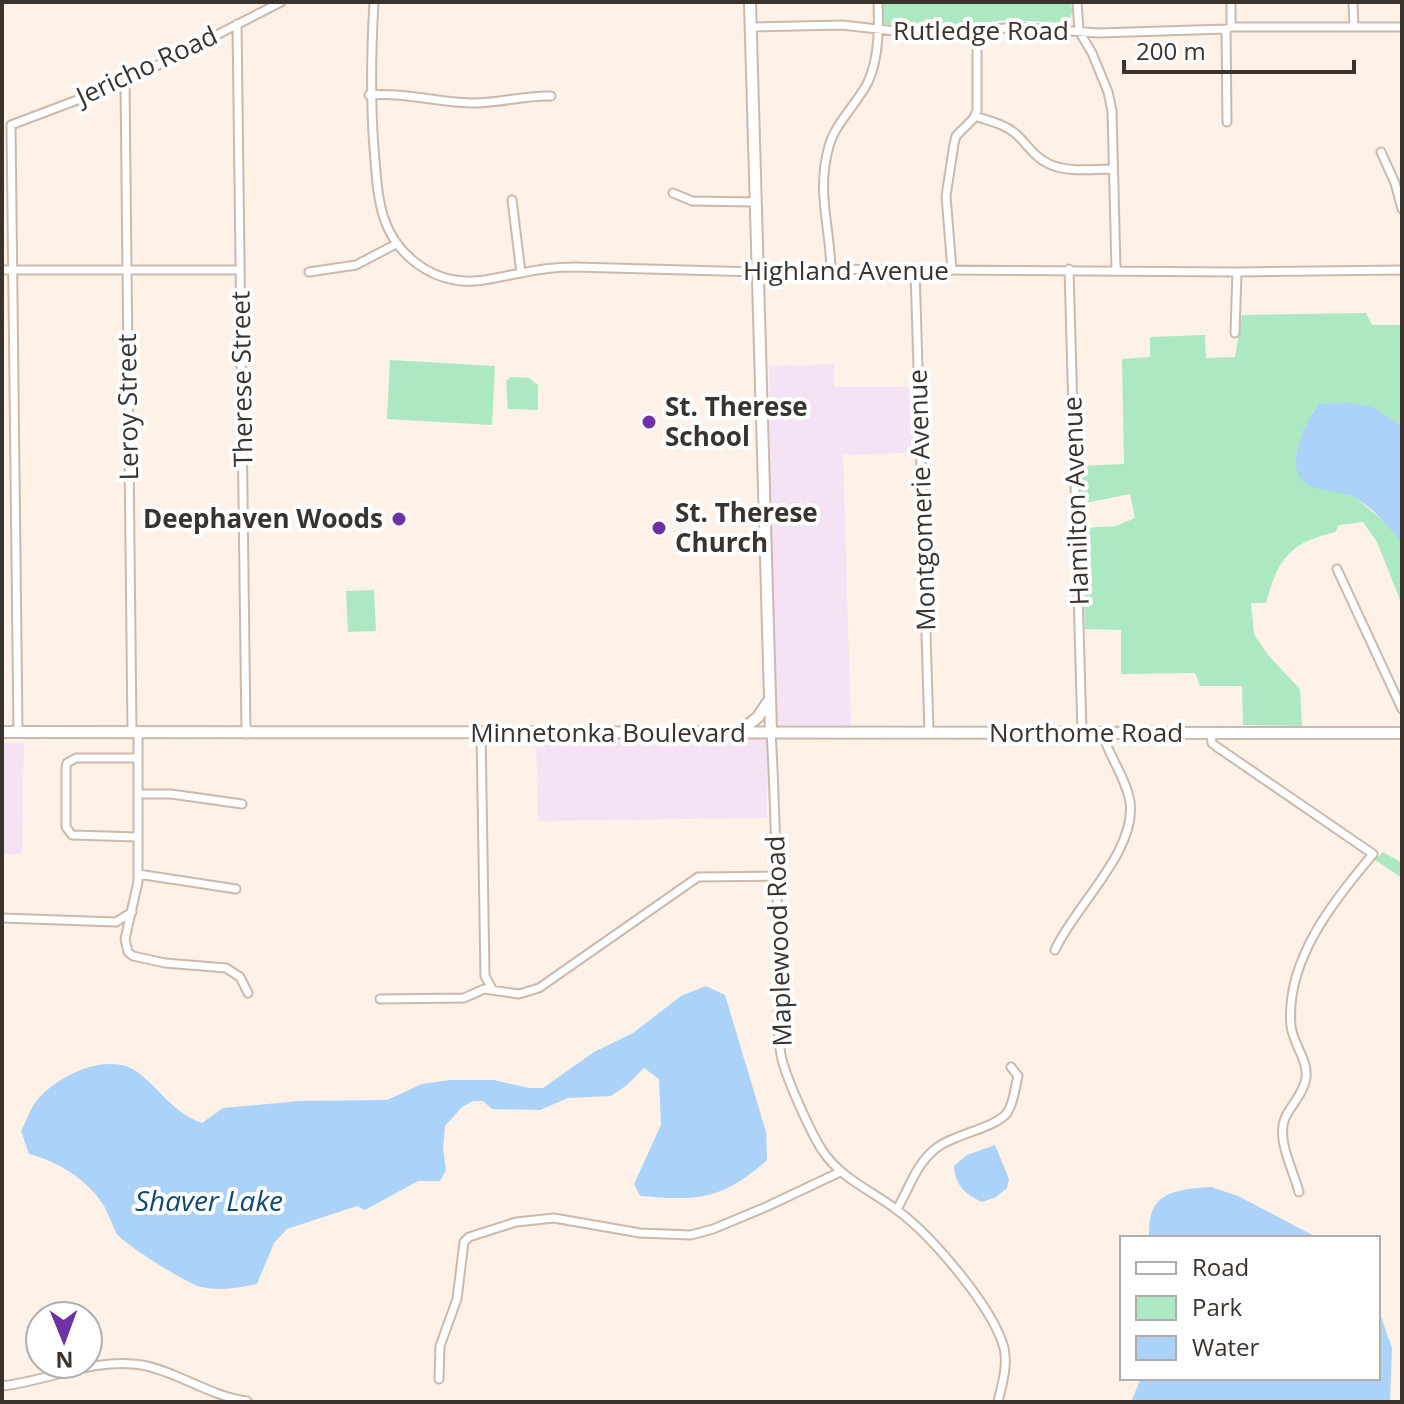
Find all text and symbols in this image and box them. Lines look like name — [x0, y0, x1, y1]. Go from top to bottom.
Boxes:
street label: Rutledge Road — [893, 12, 1069, 48]
street label: Jericho Road — [68, 17, 223, 115]
scale bar — [1124, 24, 1354, 74]
text: 200 m — [1136, 34, 1206, 67]
street label: Highland Avenue — [743, 252, 949, 288]
street label: Therese Street — [221, 290, 261, 468]
street label: Leroy Street — [108, 333, 146, 481]
street label: Montgomerie Avenue — [898, 369, 944, 631]
place label: St. Therese School — [665, 388, 808, 454]
street label: Hamilton Avenue — [1053, 396, 1097, 606]
marker: St. Therese School — [640, 413, 658, 431]
place label: St. Therese Church — [675, 494, 818, 560]
place label: Deephaven Woods — [143, 500, 383, 536]
marker: Deephaven Woods — [390, 510, 408, 528]
marker: St. Therese Church — [650, 519, 668, 537]
street label: Minnetonka Boulevard — [470, 714, 746, 750]
street label: Northome Road — [989, 714, 1183, 750]
street label: Maplewood Road — [756, 835, 800, 1047]
water label: Shaver Lake — [135, 1181, 283, 1219]
legend — [1120, 1236, 1380, 1380]
text: Road — [1192, 1250, 1249, 1283]
text: Park — [1192, 1290, 1243, 1323]
north arrow — [24, 1300, 104, 1380]
text: Water — [1192, 1330, 1260, 1363]
text: N — [55, 1346, 74, 1376]

